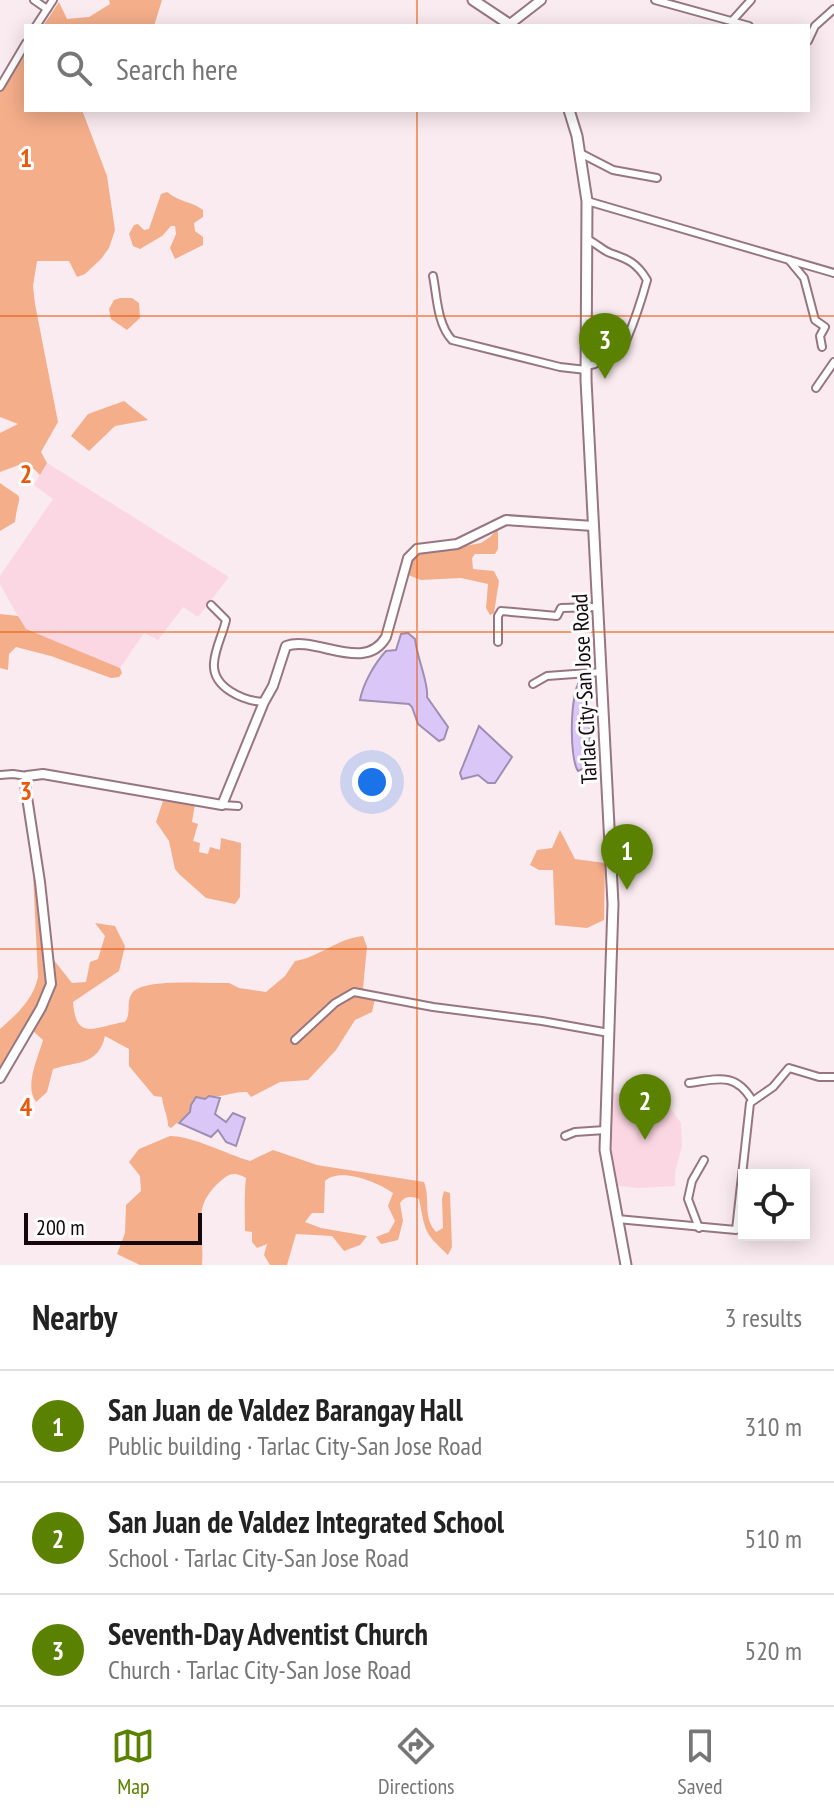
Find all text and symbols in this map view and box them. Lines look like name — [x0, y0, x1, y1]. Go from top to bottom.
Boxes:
search box — [24, 24, 810, 112]
icon: search — [52, 46, 96, 90]
text: Search here — [116, 49, 238, 88]
text: 1 — [20, 141, 32, 174]
pin: 3 — [579, 313, 631, 379]
text: 2 — [20, 457, 32, 490]
street label: Tarlac City-San Jose Road — [565, 593, 603, 785]
your location — [352, 762, 392, 802]
text: 3 — [20, 774, 32, 807]
pin: 1 — [601, 824, 653, 890]
pin: 2 — [619, 1074, 671, 1140]
text: 4 — [20, 1090, 33, 1123]
map controls — [738, 1169, 810, 1241]
button: locate — [738, 1169, 810, 1241]
scale bar — [24, 1209, 202, 1245]
text: 200 m — [36, 1213, 85, 1241]
text: Nearby — [32, 1295, 117, 1339]
text: 3 results — [725, 1301, 802, 1334]
text: San Juan de Valdez Barangay Hall — [108, 1390, 463, 1429]
text: 1 — [52, 1410, 64, 1443]
text: 310 m — [744, 1410, 802, 1443]
text: Public building · Tarlac City-San Jose Road — [108, 1429, 482, 1462]
text: San Juan de Valdez Integrated School — [108, 1502, 504, 1541]
text: 2 — [52, 1522, 64, 1555]
text: 510 m — [744, 1522, 802, 1555]
text: School · Tarlac City-San Jose Road — [108, 1541, 409, 1574]
text: Seventh-Day Adventist Church — [108, 1614, 428, 1653]
text: 3 — [52, 1634, 64, 1667]
text: 520 m — [744, 1634, 802, 1667]
text: Church · Tarlac City-San Jose Road — [108, 1653, 411, 1686]
tab: Map — [111, 1724, 155, 1800]
tab: Directions — [378, 1724, 455, 1800]
tab: Saved — [677, 1724, 723, 1800]

